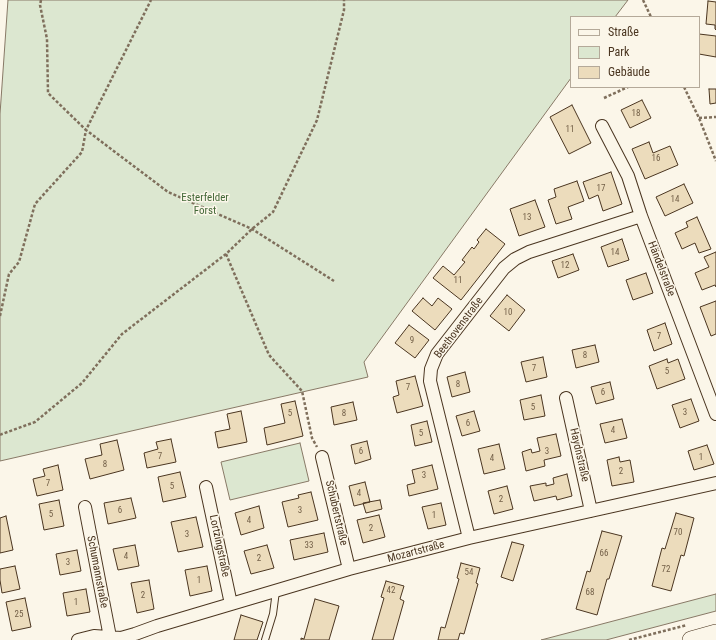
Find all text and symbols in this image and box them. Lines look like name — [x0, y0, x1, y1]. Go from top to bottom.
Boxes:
legend — [570, 16, 700, 88]
text: Straße — [608, 25, 639, 39]
text: Park — [608, 45, 629, 59]
text: Gebäude — [608, 65, 650, 79]
house number: 18 — [632, 109, 640, 119]
house number: 11 — [566, 125, 574, 135]
house number: 16 — [652, 154, 660, 164]
house number: 17 — [597, 184, 605, 194]
park label: Esterfelder Forst — [181, 191, 229, 217]
house number: 14 — [671, 195, 679, 205]
house number: 13 — [523, 213, 531, 223]
street label: Händelstraße — [644, 239, 678, 299]
house number: 14 — [611, 248, 619, 258]
house number: 12 — [561, 261, 569, 271]
house number: 11 — [454, 276, 462, 286]
street label: Beethovenstraße — [432, 295, 486, 361]
house number: 10 — [504, 308, 512, 318]
house number: 7 — [657, 332, 661, 342]
house number: 9 — [410, 336, 414, 346]
house number: 8 — [583, 351, 587, 361]
house number: 7 — [532, 364, 536, 374]
house number: 5 — [665, 367, 669, 377]
house number: 8 — [456, 380, 460, 390]
house number: 7 — [406, 383, 410, 393]
house number: 6 — [601, 388, 605, 398]
house number: 5 — [531, 403, 535, 413]
house number: 3 — [683, 408, 687, 418]
house number: 5 — [288, 409, 292, 419]
house number: 8 — [342, 409, 346, 419]
house number: 6 — [466, 419, 470, 429]
house number: 4 — [611, 426, 615, 436]
street label: Haydnstraße — [566, 427, 592, 483]
house number: 5 — [419, 429, 423, 439]
house number: 6 — [359, 447, 363, 457]
house number: 3 — [545, 447, 549, 457]
house number: 7 — [158, 452, 162, 462]
house number: 1 — [699, 453, 703, 463]
house number: 4 — [490, 454, 494, 464]
house number: 8 — [103, 460, 107, 470]
house number: 2 — [619, 467, 623, 477]
house number: 3 — [422, 471, 426, 481]
house number: 7 — [46, 479, 50, 489]
street label: Schubertstraße — [322, 479, 350, 547]
house number: 5 — [170, 482, 174, 492]
house number: 4 — [357, 489, 361, 499]
house number: 2 — [499, 495, 503, 505]
house number: 6 — [118, 506, 122, 516]
house number: 3 — [298, 506, 302, 516]
house number: 5 — [49, 510, 53, 520]
house number: 1 — [432, 511, 436, 521]
street label: Lortzingstraße — [206, 514, 232, 578]
house number: 4 — [247, 516, 251, 526]
house number: 2 — [369, 524, 373, 534]
house number: 70 — [674, 528, 682, 538]
house number: 3 — [185, 530, 189, 540]
street label: Schumannstraße — [84, 535, 110, 609]
street label: Mozartstraße — [386, 538, 446, 566]
house number: 33 — [305, 541, 313, 551]
house number: 66 — [600, 549, 608, 559]
house number: 4 — [124, 552, 128, 562]
house number: 2 — [257, 554, 261, 564]
house number: 3 — [66, 558, 70, 568]
house number: 72 — [662, 565, 670, 575]
house number: 54 — [465, 568, 473, 578]
house number: 1 — [197, 576, 201, 586]
house number: 42 — [387, 586, 395, 596]
house number: 68 — [586, 588, 594, 598]
house number: 2 — [141, 591, 145, 601]
house number: 1 — [74, 598, 78, 608]
house number: 25 — [15, 610, 23, 620]

